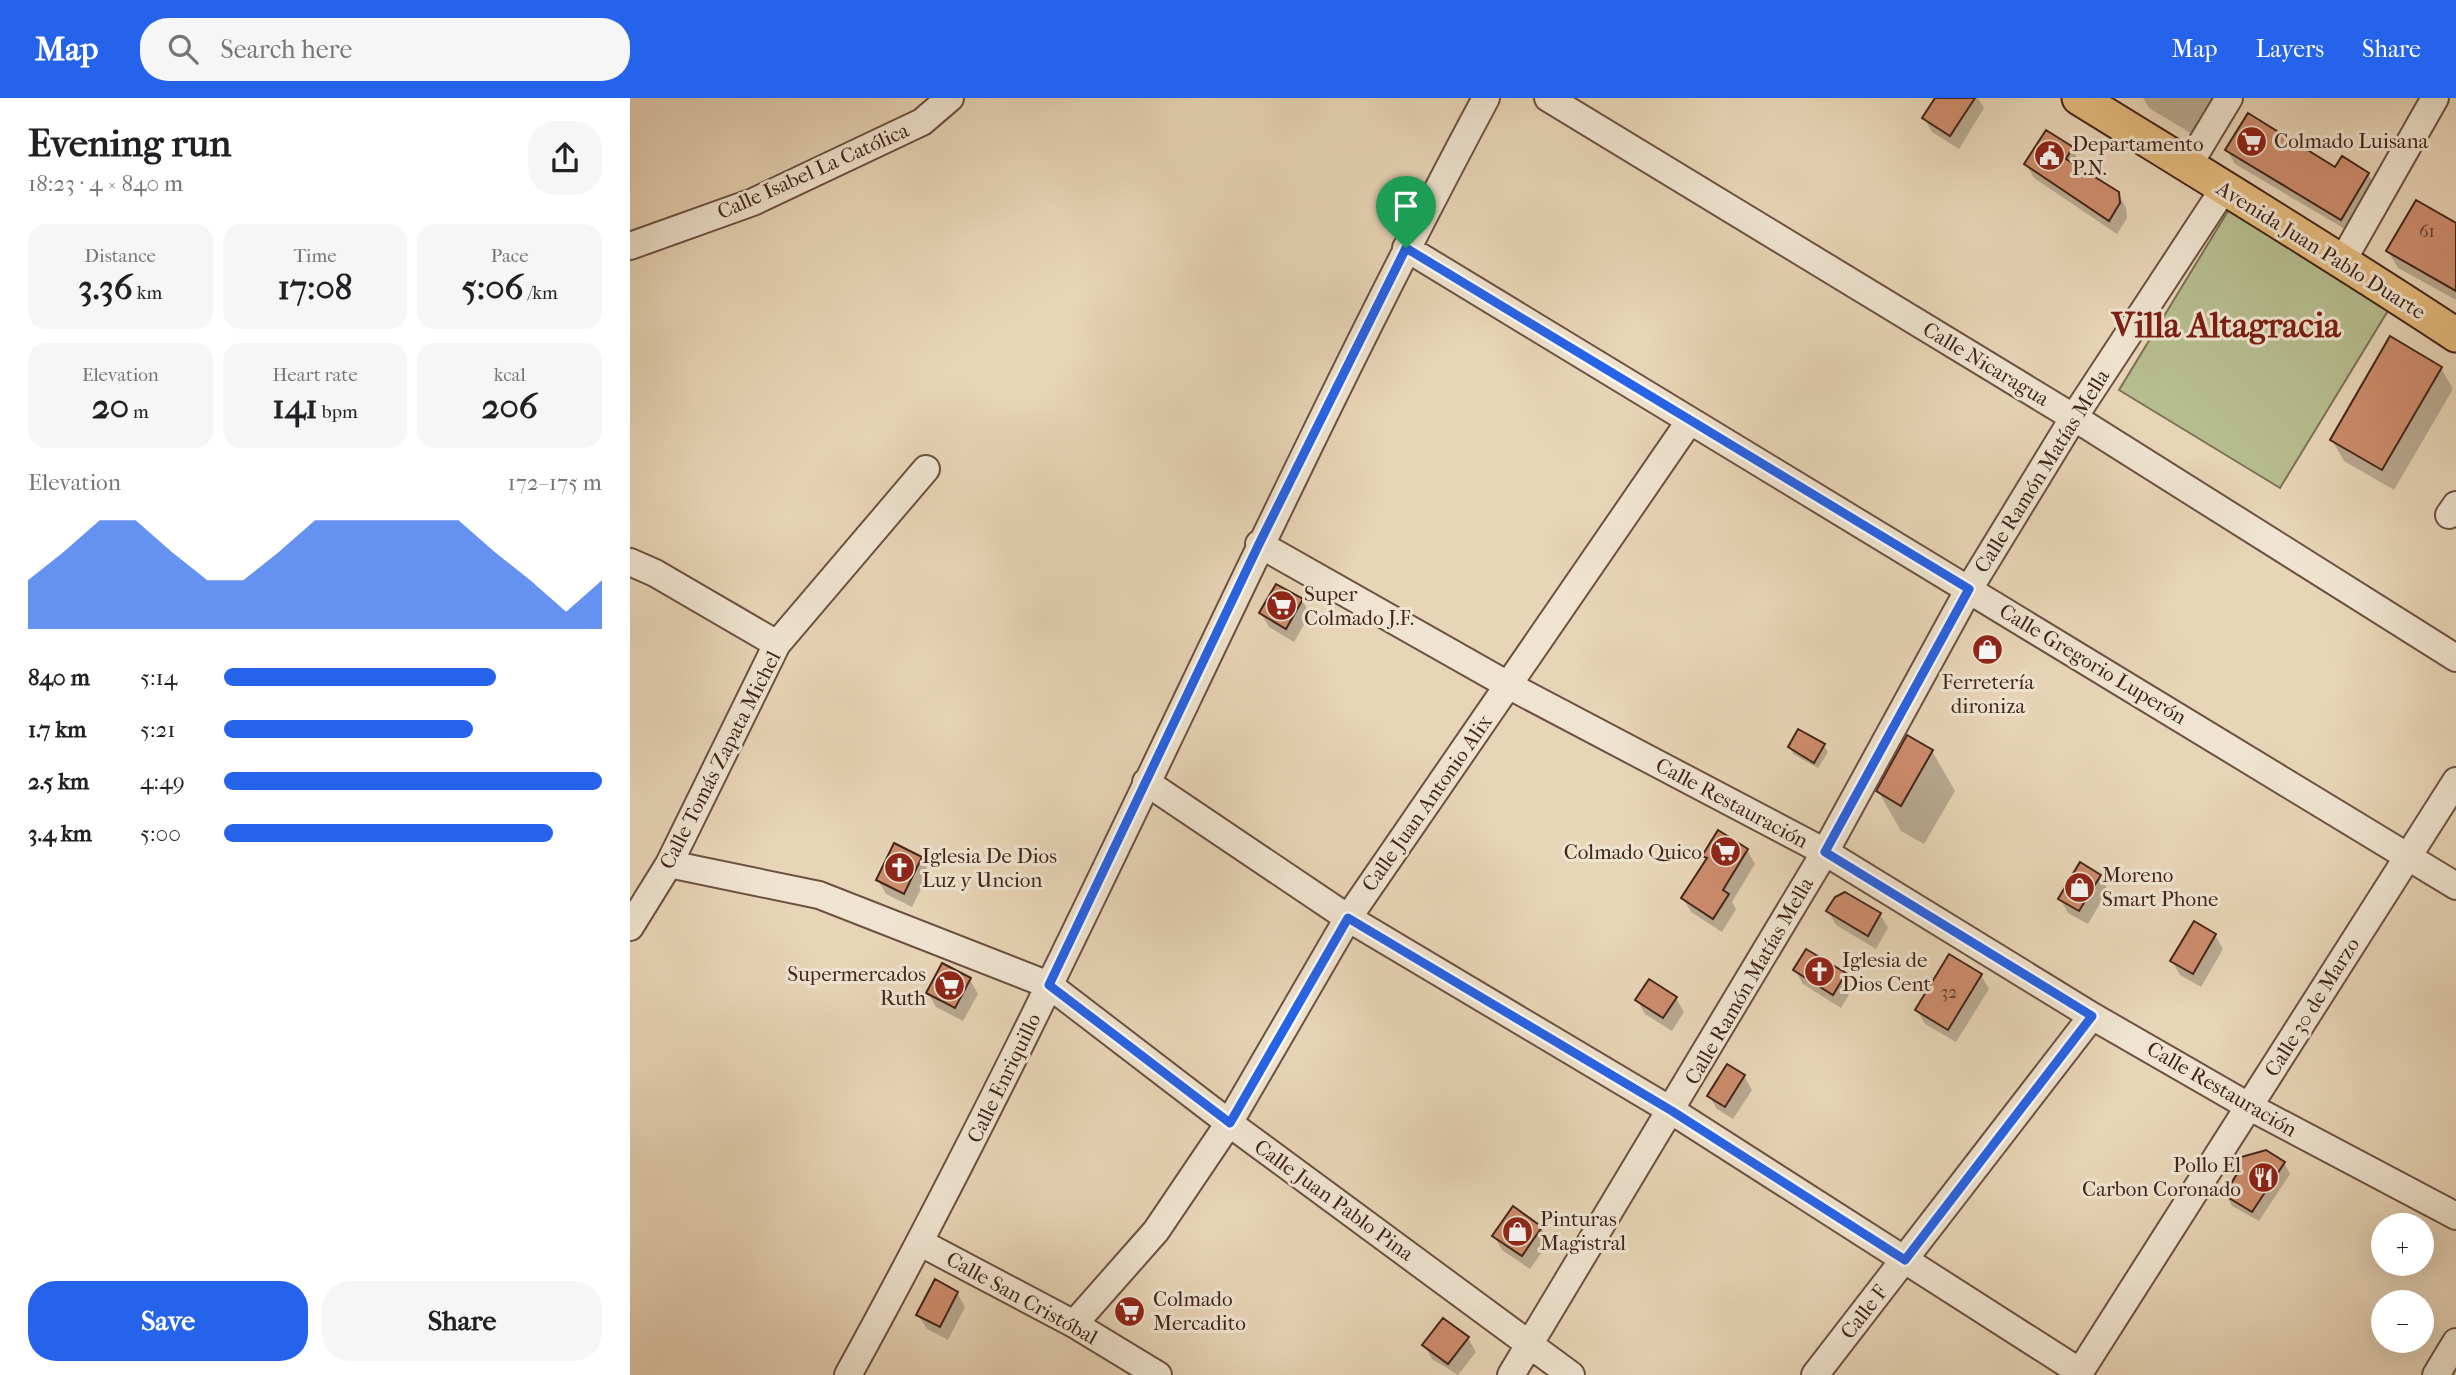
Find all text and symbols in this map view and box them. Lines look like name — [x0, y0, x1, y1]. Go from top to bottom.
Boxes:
search box — [140, 18, 630, 81]
text: Map — [35, 30, 98, 69]
icon: search — [164, 30, 202, 68]
text: Search here — [220, 34, 352, 65]
text: Map — [2172, 35, 2218, 63]
text: Layers — [2256, 35, 2324, 63]
text: Share — [2362, 35, 2421, 63]
street label: Calle Isabel La Católica — [714, 118, 913, 224]
text: Evening run — [28, 121, 231, 166]
button: share — [528, 121, 602, 195]
supermarket icon: Colmado Luisana — [2234, 124, 2268, 158]
place label: Colmado Luisana — [2274, 129, 2429, 153]
place label: Departamento P.N. — [2072, 132, 2204, 180]
public building icon: Departamento P.N. — [2032, 139, 2066, 173]
text: 18:23 · 4 × 840 m — [28, 170, 183, 197]
street label: Avenida Juan Pablo Duarte — [2211, 175, 2430, 324]
pin — [1376, 176, 1436, 248]
icon: arrive — [1387, 187, 1425, 225]
house number: 61 — [2419, 221, 2435, 242]
text: Distance — [85, 245, 156, 267]
text: Time — [293, 245, 337, 267]
text: Pace — [491, 245, 529, 267]
text: 3.36 — [78, 267, 133, 308]
text: 17:08 — [278, 267, 352, 308]
text: 5:06 — [462, 267, 523, 308]
text: km — [133, 282, 162, 304]
text: /km — [523, 282, 558, 304]
district label: Villa Altagracia — [2111, 305, 2341, 346]
street label: Calle Nicaragua — [1919, 317, 2054, 411]
text: Elevation — [82, 364, 159, 386]
text: Heart rate — [272, 364, 358, 386]
text: kcal — [494, 364, 526, 386]
street label: Calle Ramón Matías Mella — [1969, 365, 2115, 577]
text: 20 — [92, 386, 129, 427]
text: 141 — [272, 386, 318, 427]
text: 206 — [482, 386, 538, 427]
text: m — [129, 401, 149, 423]
text: bpm — [318, 401, 358, 423]
text: Elevation — [28, 469, 121, 496]
text: 172–175 m — [508, 469, 602, 496]
place label: Super Colmado J.F. — [1304, 582, 1414, 630]
supermarket icon: Super Colmado J.F. — [1264, 589, 1298, 623]
street label: Calle Gregorio Luperón — [1995, 599, 2191, 729]
shop icon: Ferretería dironiza — [1971, 633, 2005, 667]
street label: Calle Tomás Zapata Michel — [655, 647, 786, 873]
text: 840 m — [28, 664, 90, 691]
text: 5:14 — [140, 664, 177, 691]
place label: Ferretería dironiza — [1942, 670, 2034, 718]
street label: Calle Juan Antonio Alix — [1357, 710, 1497, 896]
text: 1.7 km — [28, 716, 86, 743]
text: 5:21 — [140, 716, 176, 743]
street label: Calle Restauración — [1652, 753, 1812, 853]
text: 2.5 km — [28, 768, 89, 795]
text: 4:49 — [140, 768, 185, 795]
text: 3.4 km — [28, 820, 92, 847]
text: 5:00 — [140, 820, 181, 847]
supermarket icon: Colmado Quico — [1708, 835, 1742, 869]
place label: Colmado Quico — [1564, 840, 1702, 864]
place label: Iglesia De Dios Luz y Uncion — [922, 844, 1057, 892]
church icon: Iglesia De Dios Luz y Uncion — [882, 851, 916, 885]
place label: Moreno Smart Phone — [2102, 863, 2218, 911]
shop icon: Moreno Smart Phone — [2062, 870, 2096, 904]
street label: Calle Ramón Matías Mella — [1680, 873, 1818, 1089]
street label: Calle 30 de Marzo — [2260, 933, 2364, 1081]
place label: Iglesia de Dios Cent — [1842, 948, 1932, 996]
church icon: Iglesia de Dios Cent — [1802, 955, 1836, 989]
place label: Supermercados Ruth — [787, 962, 926, 1010]
supermarket icon: Supermercados Ruth — [932, 969, 966, 1003]
house number: 32 — [1941, 982, 1957, 1003]
street label: Calle Enriquillo — [962, 1009, 1046, 1147]
street label: Calle Restauración — [2143, 1036, 2301, 1142]
street label: Calle Juan Pablo Pina — [1250, 1134, 1418, 1266]
place label: Pollo El Carbon Coronado — [2082, 1153, 2241, 1201]
restaurant icon: Pollo El Carbon Coronado — [2247, 1160, 2281, 1194]
place label: Pinturas Magistral — [1540, 1207, 1626, 1255]
map controls — [2371, 1213, 2434, 1353]
button: + — [2371, 1213, 2434, 1276]
shop icon: Pinturas Magistral — [1500, 1214, 1534, 1248]
street label: Calle San Cristóbal — [942, 1247, 1102, 1350]
street label: Calle F — [1836, 1280, 1892, 1344]
button: Save — [28, 1281, 308, 1361]
button: Share — [322, 1281, 602, 1361]
place label: Colmado Mercadito — [1153, 1287, 1246, 1335]
button: − — [2371, 1290, 2434, 1353]
supermarket icon: Colmado Mercadito — [1113, 1294, 1147, 1328]

